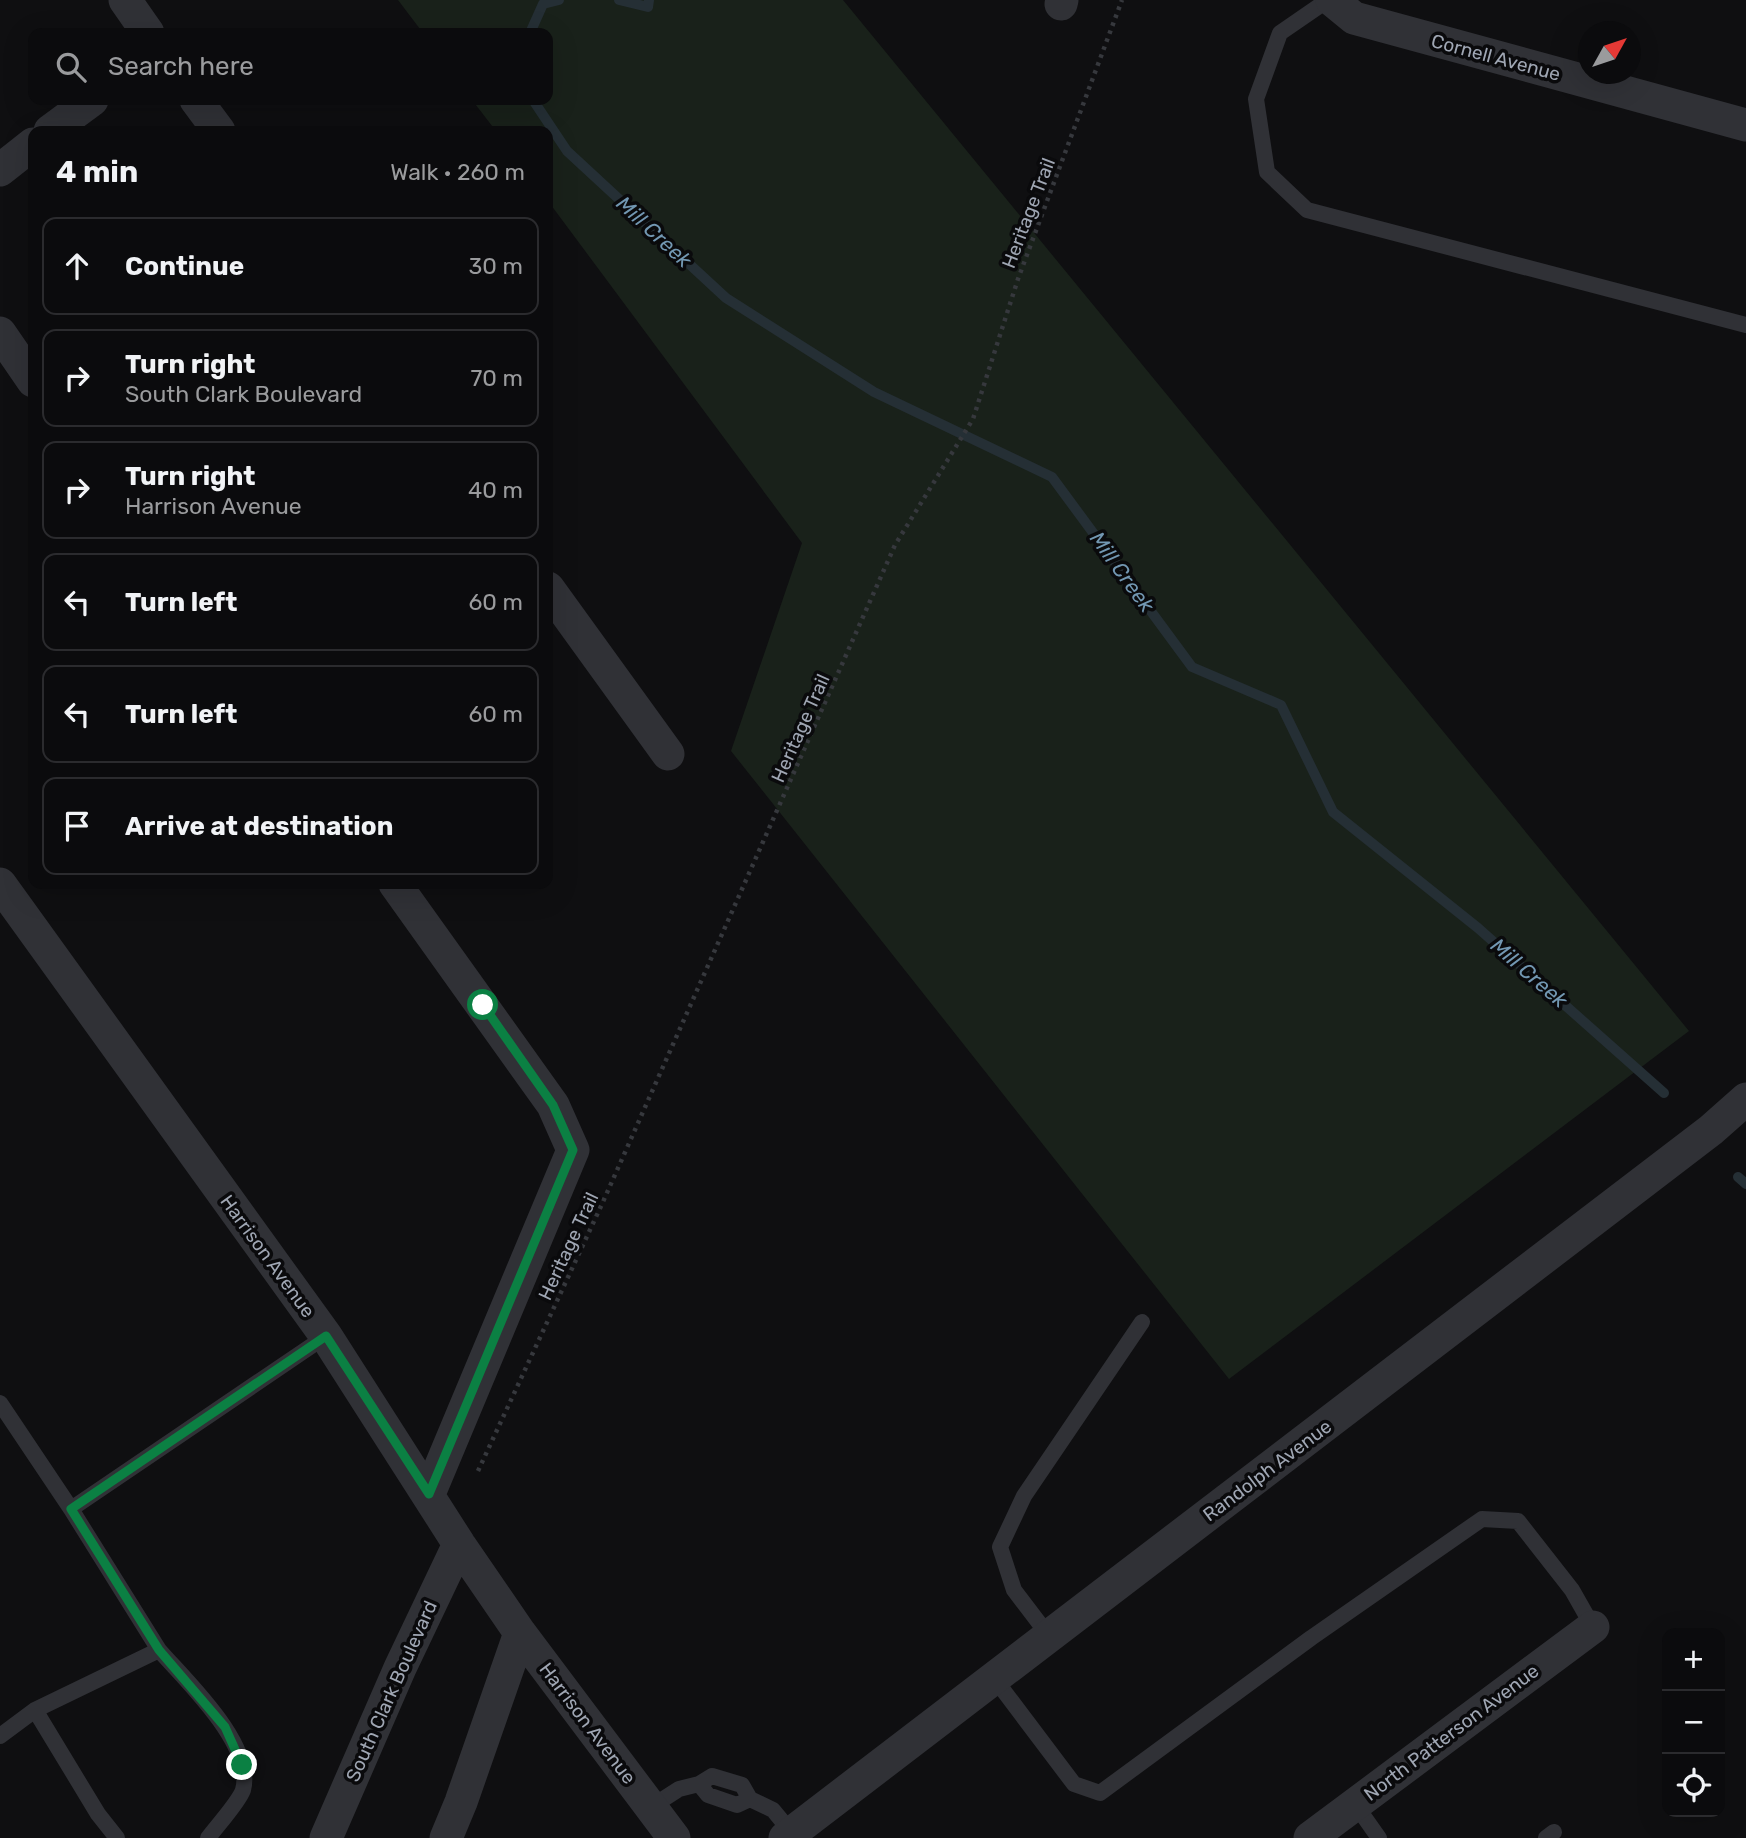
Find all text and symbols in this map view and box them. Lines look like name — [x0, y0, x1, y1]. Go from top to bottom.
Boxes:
north arrow — [1578, 21, 1641, 84]
search box — [28, 28, 553, 105]
street label: Cornell Avenue — [1429, 29, 1563, 86]
icon: search — [52, 48, 90, 86]
text: Search here — [108, 51, 254, 82]
text: 4 min — [56, 154, 138, 190]
street label: Heritage Trail — [997, 155, 1060, 272]
text: Walk · 260 m — [390, 158, 525, 186]
water label: Mill Creek — [612, 191, 698, 273]
icon: ahead — [58, 247, 96, 285]
text: Continue — [125, 251, 244, 282]
text: 30 m — [468, 252, 523, 280]
text: Turn right — [125, 349, 255, 380]
icon: right — [58, 359, 96, 397]
text: 70 m — [471, 364, 523, 392]
text: South Clark Boulevard — [125, 380, 362, 408]
text: Turn right — [125, 461, 255, 492]
icon: right — [58, 471, 96, 509]
text: 40 m — [468, 476, 523, 504]
text: Harrison Avenue — [125, 492, 302, 520]
water label: Mill Creek — [1085, 527, 1161, 618]
icon: left — [58, 583, 96, 621]
text: Turn left — [125, 587, 237, 618]
text: 60 m — [468, 588, 523, 616]
street label: Heritage Trail — [766, 670, 835, 786]
icon: left — [58, 695, 96, 733]
text: Turn left — [125, 699, 237, 730]
text: 60 m — [468, 700, 523, 728]
icon: arrive — [58, 807, 96, 845]
text: Arrive at destination — [125, 811, 393, 842]
water label: Mill Creek — [1486, 933, 1574, 1013]
route start — [467, 989, 498, 1020]
street label: Heritage Trail — [533, 1189, 603, 1304]
street label: Harrison Avenue — [215, 1191, 320, 1322]
street label: Randolph Avenue — [1199, 1415, 1336, 1526]
street label: South Clark Boulevard — [341, 1597, 442, 1785]
map controls — [1662, 1628, 1725, 1817]
button: + — [1662, 1628, 1725, 1691]
street label: Harrison Avenue — [535, 1658, 641, 1788]
street label: North Patterson Avenue — [1359, 1659, 1543, 1806]
button: − — [1662, 1691, 1725, 1754]
route end — [226, 1749, 257, 1780]
button: locate — [1662, 1754, 1725, 1817]

